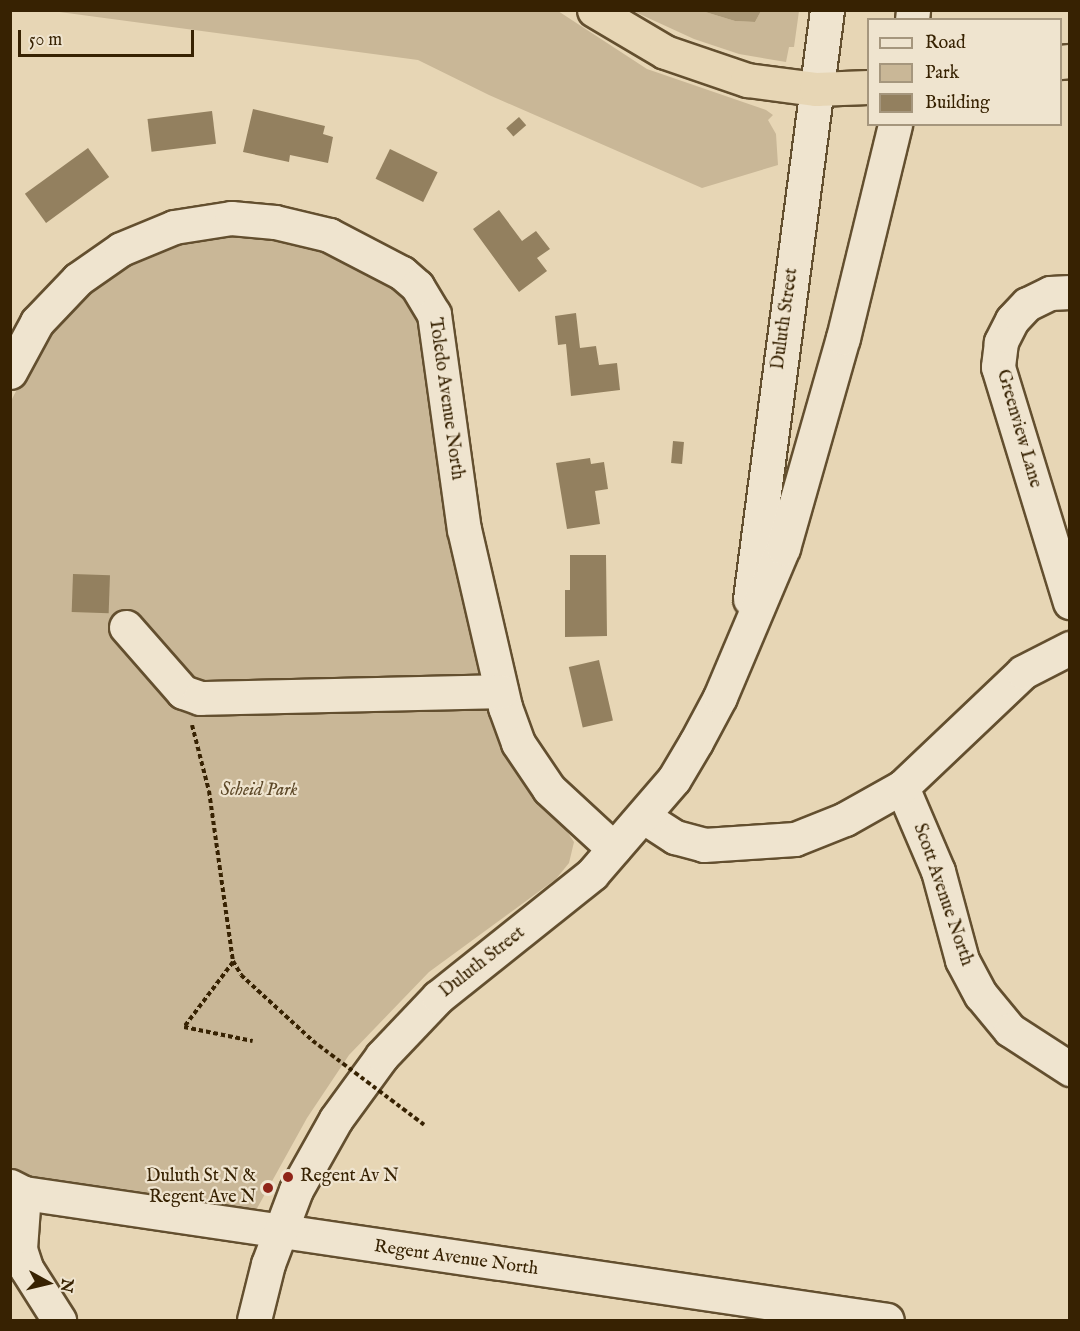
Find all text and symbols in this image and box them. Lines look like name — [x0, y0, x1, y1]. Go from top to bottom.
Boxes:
scale bar — [21, 18, 196, 56]
legend — [867, 18, 1062, 126]
text: 50 m — [29, 29, 62, 52]
text: Road — [925, 32, 966, 55]
text: Park — [925, 62, 959, 85]
text: Building — [925, 92, 990, 115]
street label: Duluth Street — [768, 267, 804, 371]
street label: Toledo Avenue North — [423, 317, 467, 481]
street label: Greenview Lane — [991, 367, 1045, 491]
park label: Scheid Park — [221, 780, 297, 802]
street label: Scott Avenue North — [908, 821, 976, 969]
street label: Duluth Street — [436, 923, 530, 1003]
place label: Regent Av N — [300, 1166, 399, 1188]
place label: Duluth St N & Regent Ave N — [146, 1167, 256, 1210]
marker: Regent Av N — [281, 1170, 295, 1184]
marker: Duluth St N & Regent Ave N — [261, 1181, 275, 1195]
street label: Regent Avenue North — [373, 1237, 539, 1281]
north arrow — [18, 1253, 78, 1313]
text: N — [55, 1277, 77, 1294]

